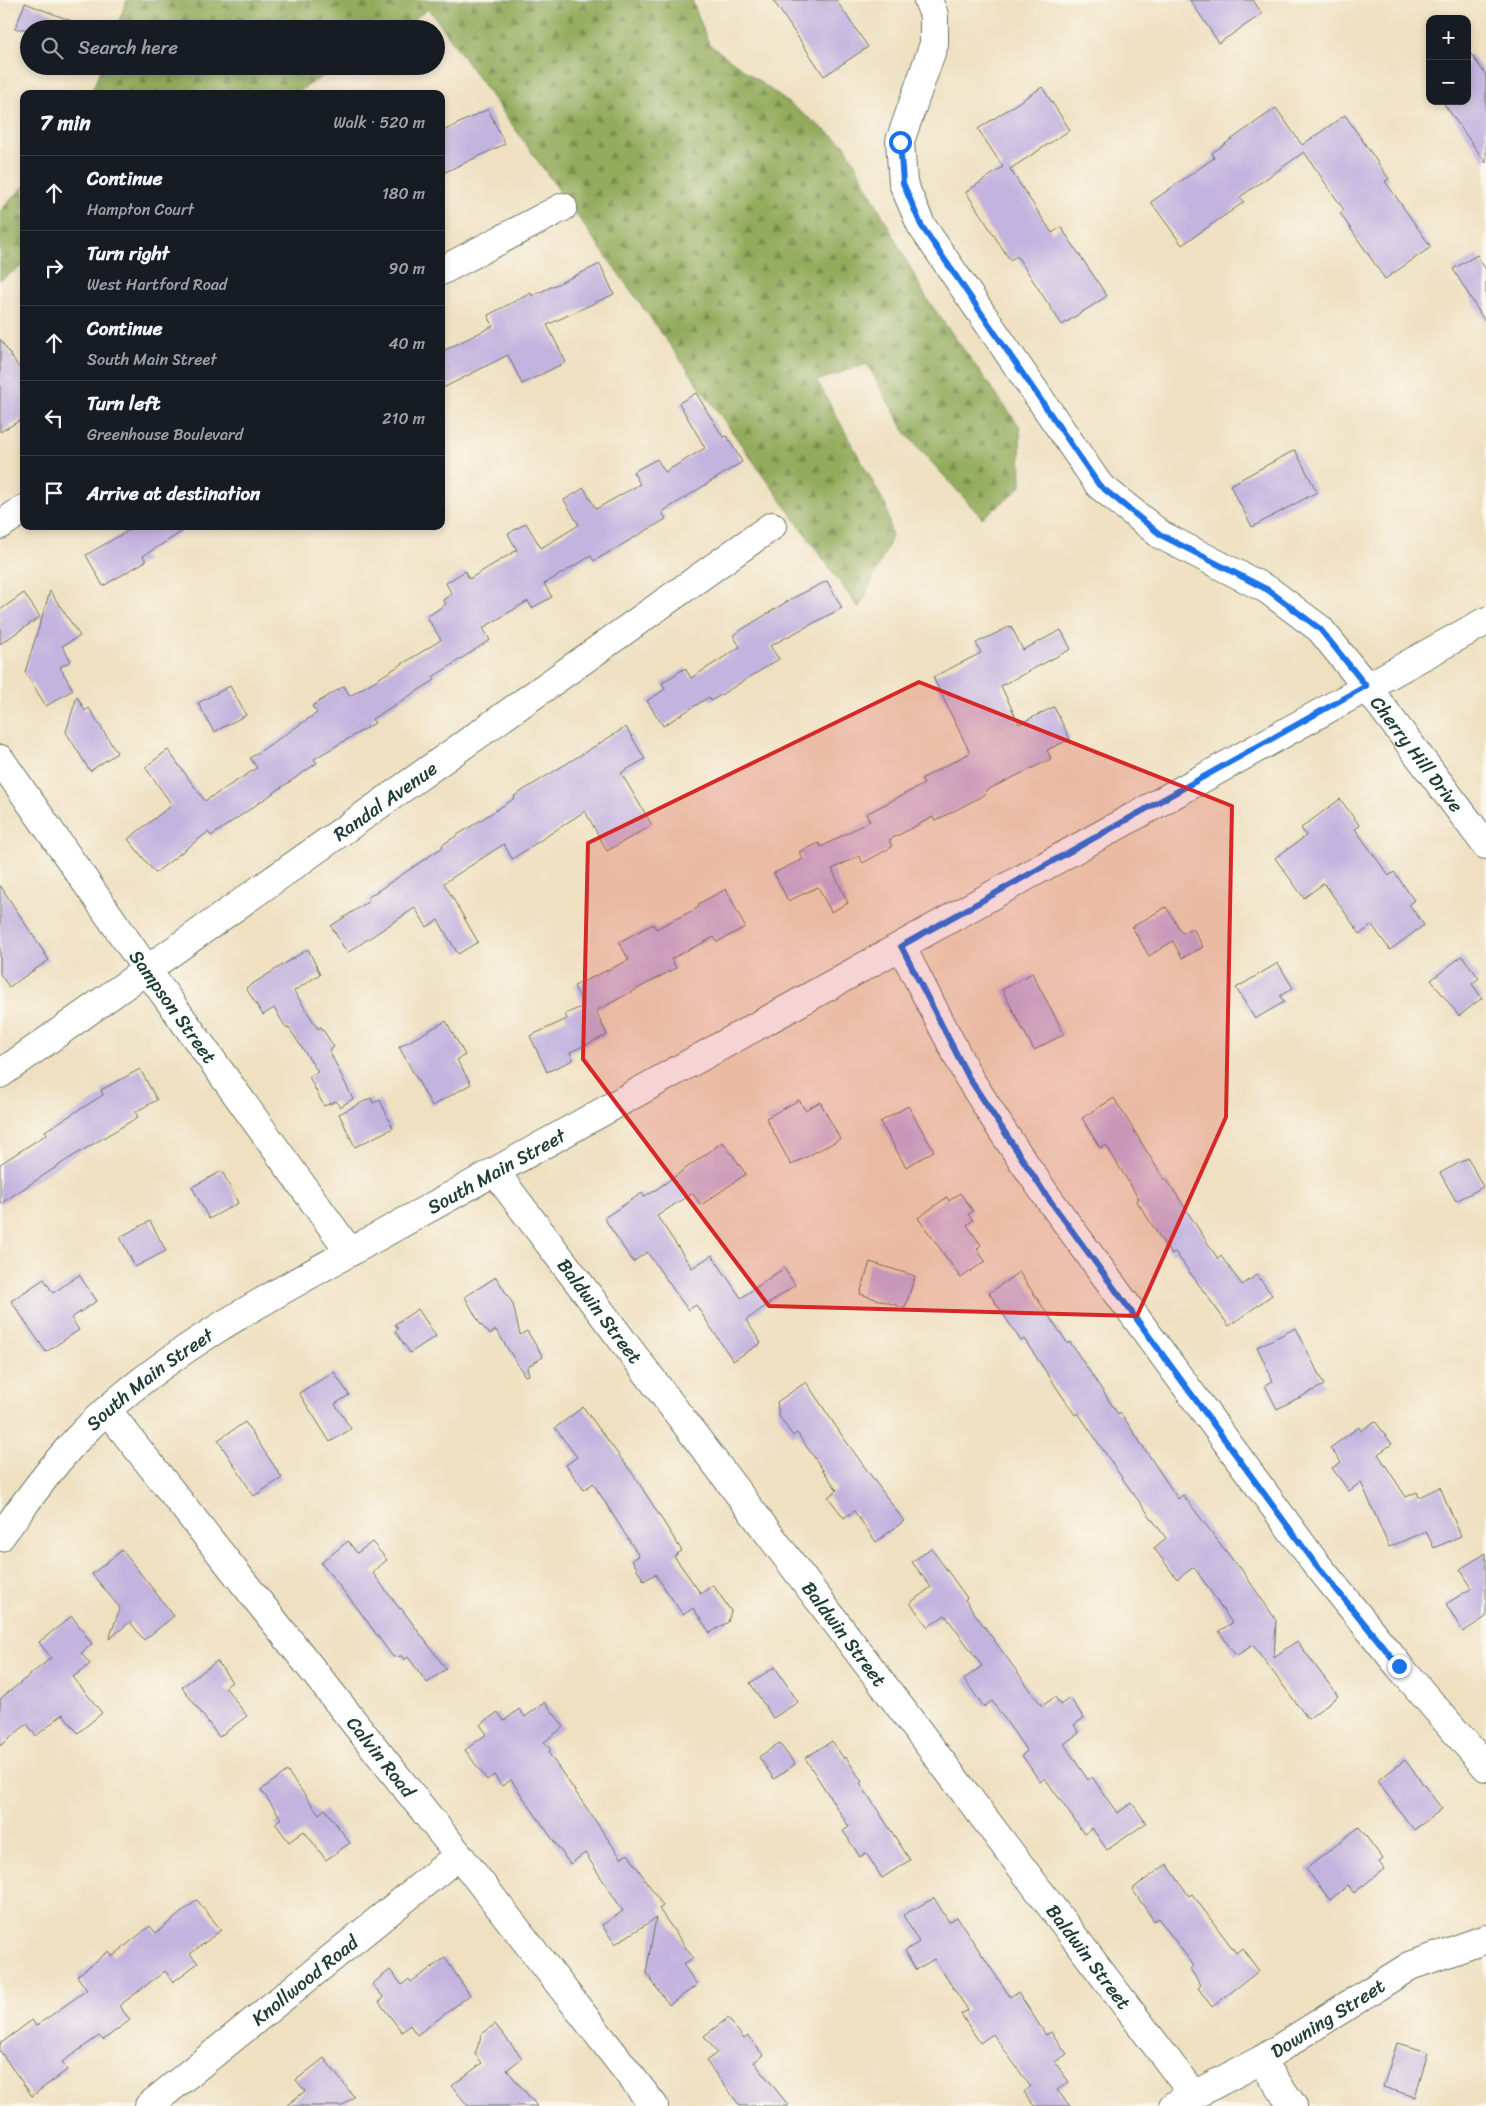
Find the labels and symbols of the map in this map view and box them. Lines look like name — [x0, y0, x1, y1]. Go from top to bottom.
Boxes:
route start — [889, 131, 912, 154]
street label: Cherry Hill Drive — [1362, 688, 1473, 820]
street label: Randal Avenue — [326, 752, 444, 850]
street label: Sampson Street — [121, 942, 226, 1070]
street label: South Main Street — [421, 1118, 573, 1223]
street label: Baldwin Street — [549, 1251, 651, 1371]
street label: South Main Street — [77, 1318, 221, 1438]
street label: Baldwin Street — [793, 1573, 896, 1694]
route end — [1388, 1655, 1411, 1678]
street label: Calvin Road — [338, 1708, 425, 1806]
street label: Baldwin Street — [1038, 1896, 1140, 2017]
street label: Knollwood Road — [243, 1925, 367, 2034]
street label: Downing Street — [1264, 1969, 1392, 2067]

